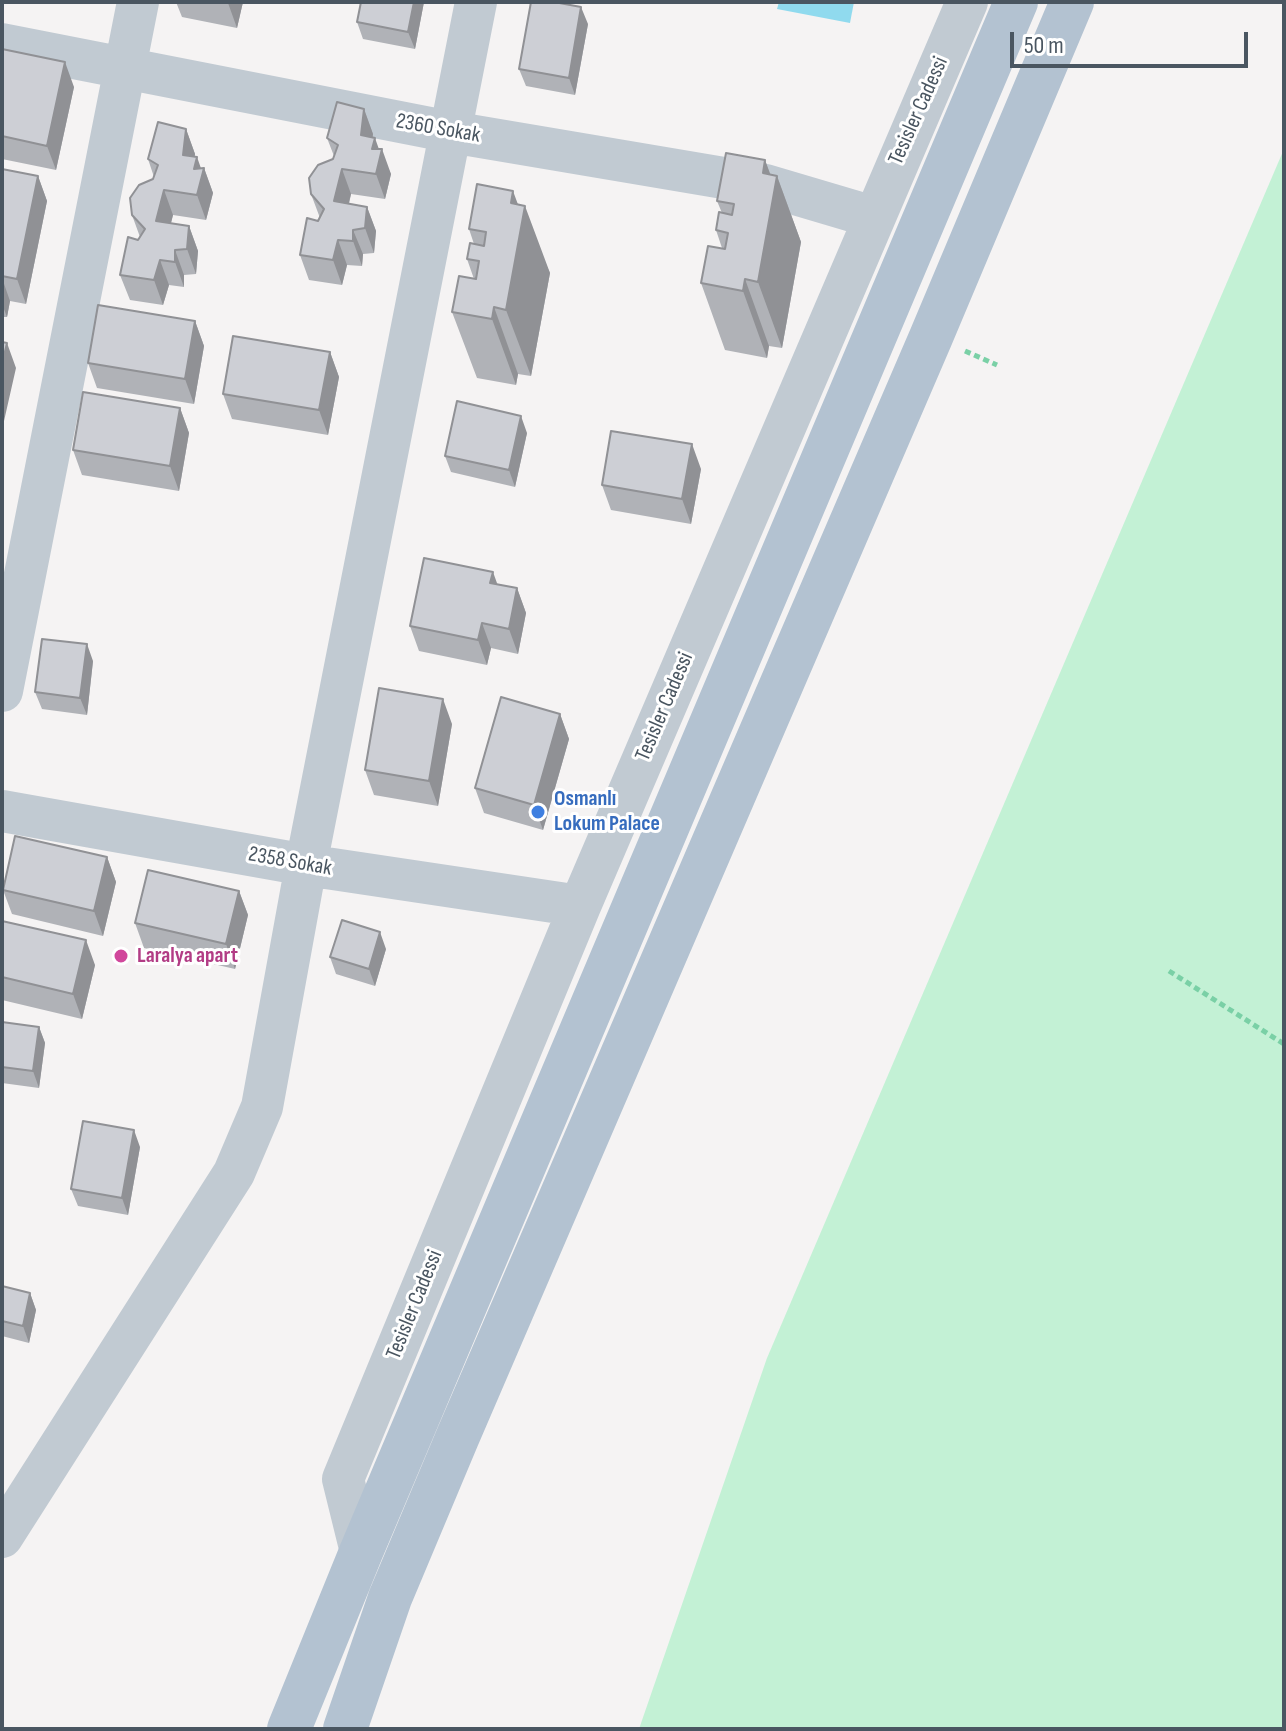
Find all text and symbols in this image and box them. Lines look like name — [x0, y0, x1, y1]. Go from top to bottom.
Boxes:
scale bar — [1014, 16, 1252, 66]
text: 50 m — [1024, 31, 1064, 60]
street label: Tesisler Cadessi — [883, 53, 955, 169]
street label: 2360 Sokak — [394, 109, 482, 149]
street label: Tesisler Cadessi — [630, 649, 700, 765]
place label: Osmanlı Lokum Palace — [554, 786, 660, 838]
marker: Osmanlı Lokum Palace — [529, 803, 547, 821]
street label: 2358 Sokak — [246, 842, 334, 882]
place label: Laralya apart — [137, 943, 238, 969]
marker: Laralya apart — [112, 947, 130, 965]
street label: Tesisler Cadessi — [381, 1247, 449, 1363]

